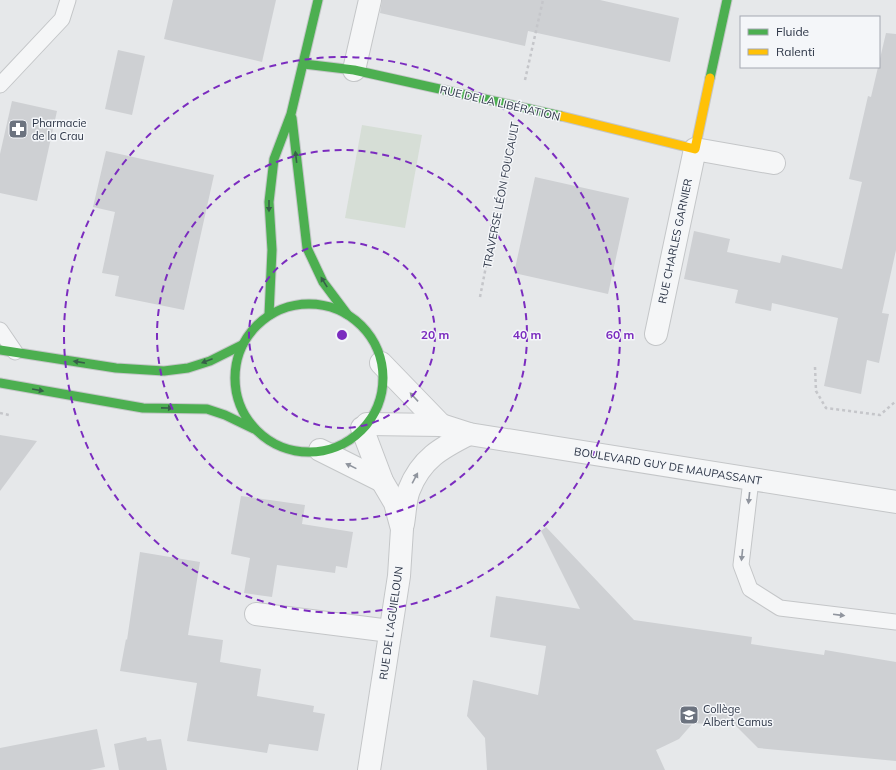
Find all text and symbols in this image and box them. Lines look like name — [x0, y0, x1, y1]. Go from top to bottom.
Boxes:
legend — [740, 16, 880, 68]
text: Fluide — [776, 24, 809, 39]
text: Ralenti — [776, 44, 815, 59]
street label: RUE DE LA LIBÉRATION — [439, 82, 561, 124]
place label: Pharmacie de la Crau — [32, 116, 87, 143]
pharmacy icon: Pharmacie de la Crau — [7, 118, 29, 140]
street label: TRAVERSE LÉON FOUCAULT — [480, 120, 522, 269]
one-way arrow — [293, 151, 299, 163]
street label: RUE CHARLES GARNIER — [655, 177, 695, 305]
one-way arrow — [266, 200, 272, 213]
one-way arrow — [321, 276, 328, 288]
text: 20 m — [421, 327, 449, 342]
text: 40 m — [513, 327, 541, 342]
text: 60 m — [606, 327, 634, 342]
centre of rings — [335, 328, 349, 342]
one-way arrow — [73, 359, 85, 365]
one-way arrow — [201, 359, 213, 365]
one-way arrow — [32, 387, 45, 393]
one-way arrow — [410, 392, 419, 402]
one-way arrow — [161, 405, 174, 411]
street label: BOULEVARD GUY DE MAUPASSANT — [573, 444, 763, 488]
one-way arrow — [345, 462, 357, 469]
one-way arrow — [412, 472, 418, 484]
one-way arrow — [746, 492, 752, 504]
one-way arrow — [739, 549, 746, 561]
street label: RUE DE L'AGUIELOUN — [376, 565, 406, 681]
one-way arrow — [833, 612, 845, 618]
place label: Collège Albert Camus — [703, 702, 773, 729]
school or university icon: Collège Albert Camus — [678, 704, 700, 726]

